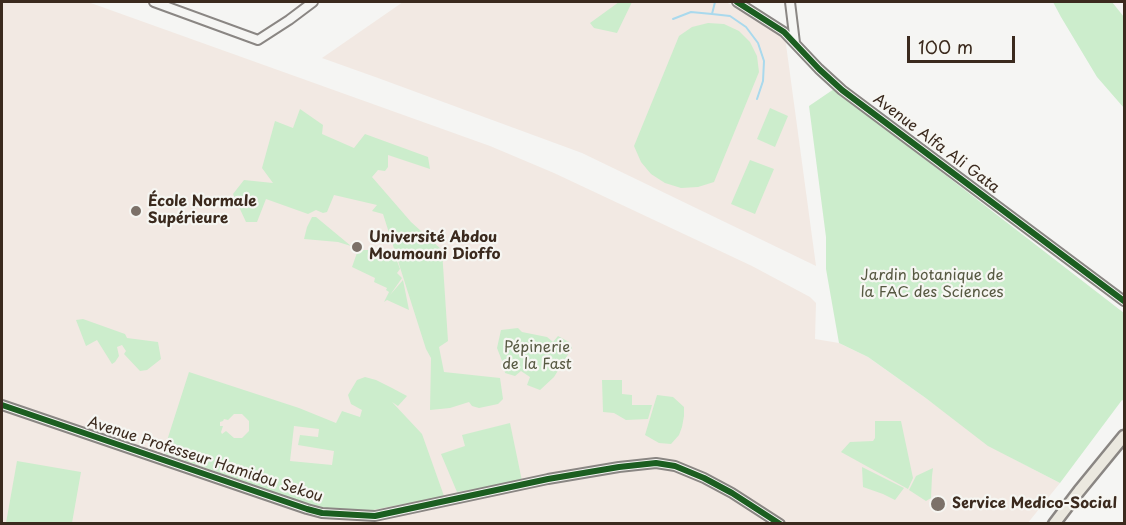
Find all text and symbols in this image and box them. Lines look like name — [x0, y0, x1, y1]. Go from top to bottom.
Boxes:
scale bar — [910, 24, 1018, 62]
text: 100 m — [918, 33, 973, 60]
street label: Avenue Alfa Ali Gata — [869, 91, 1003, 197]
place label: École Normale Supérieure — [148, 193, 257, 228]
marker: École Normale Supérieure — [129, 204, 143, 218]
place label: Université Abdou Moumouni Dioffo — [369, 229, 500, 264]
marker: Université Abdou Moumouni Dioffo — [350, 240, 364, 254]
park label: Jardin botanique de la FAC des Sciences — [860, 267, 1004, 302]
park label: Pépinerie de la Fast — [502, 339, 572, 374]
street label: Avenue Professeur Hamidou Sekou — [85, 413, 325, 507]
marker: Service Medico-Social — [929, 495, 947, 513]
place label: Service Medico-Social — [952, 495, 1117, 513]

